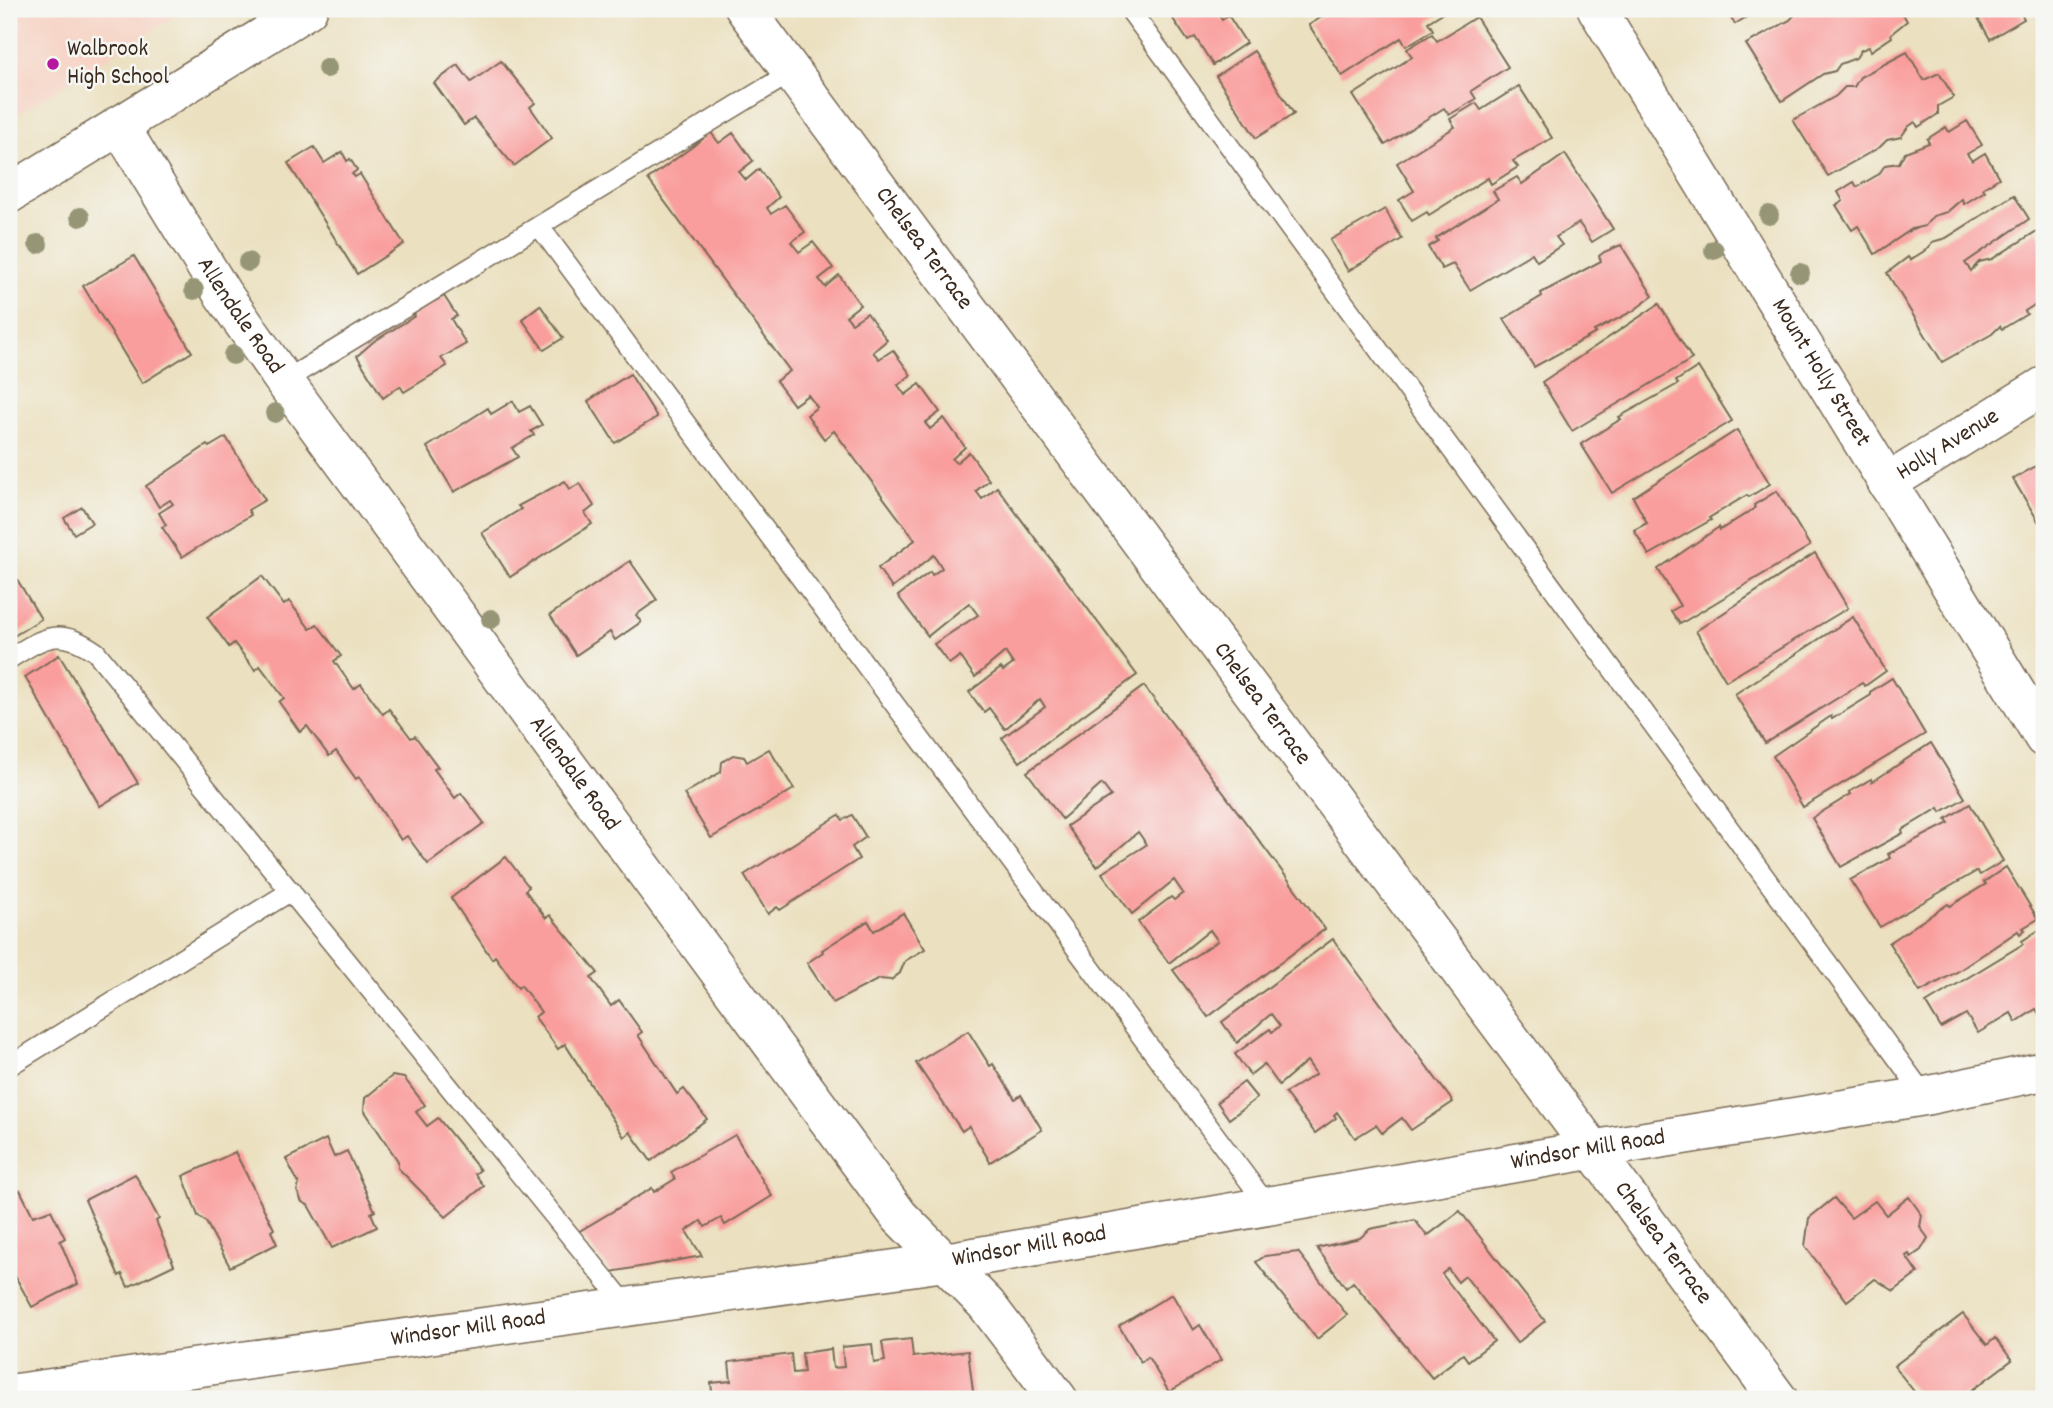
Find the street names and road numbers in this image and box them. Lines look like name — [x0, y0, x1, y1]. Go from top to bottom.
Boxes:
street label: Chelsea Terrace — [866, 180, 981, 318]
street label: Allendale Road — [187, 251, 292, 382]
street label: Mount Holly Street — [1762, 292, 1879, 454]
street label: Holly Avenue — [1890, 400, 2006, 490]
street label: Chelsea Terrace — [1204, 635, 1319, 773]
street label: Allendale Road — [520, 710, 627, 839]
street label: Windsor Mill Road — [1508, 1121, 1668, 1180]
street label: Chelsea Terrace — [1605, 1175, 1720, 1312]
street label: Windsor Mill Road — [950, 1217, 1109, 1277]
street label: Windsor Mill Road — [389, 1301, 548, 1357]

